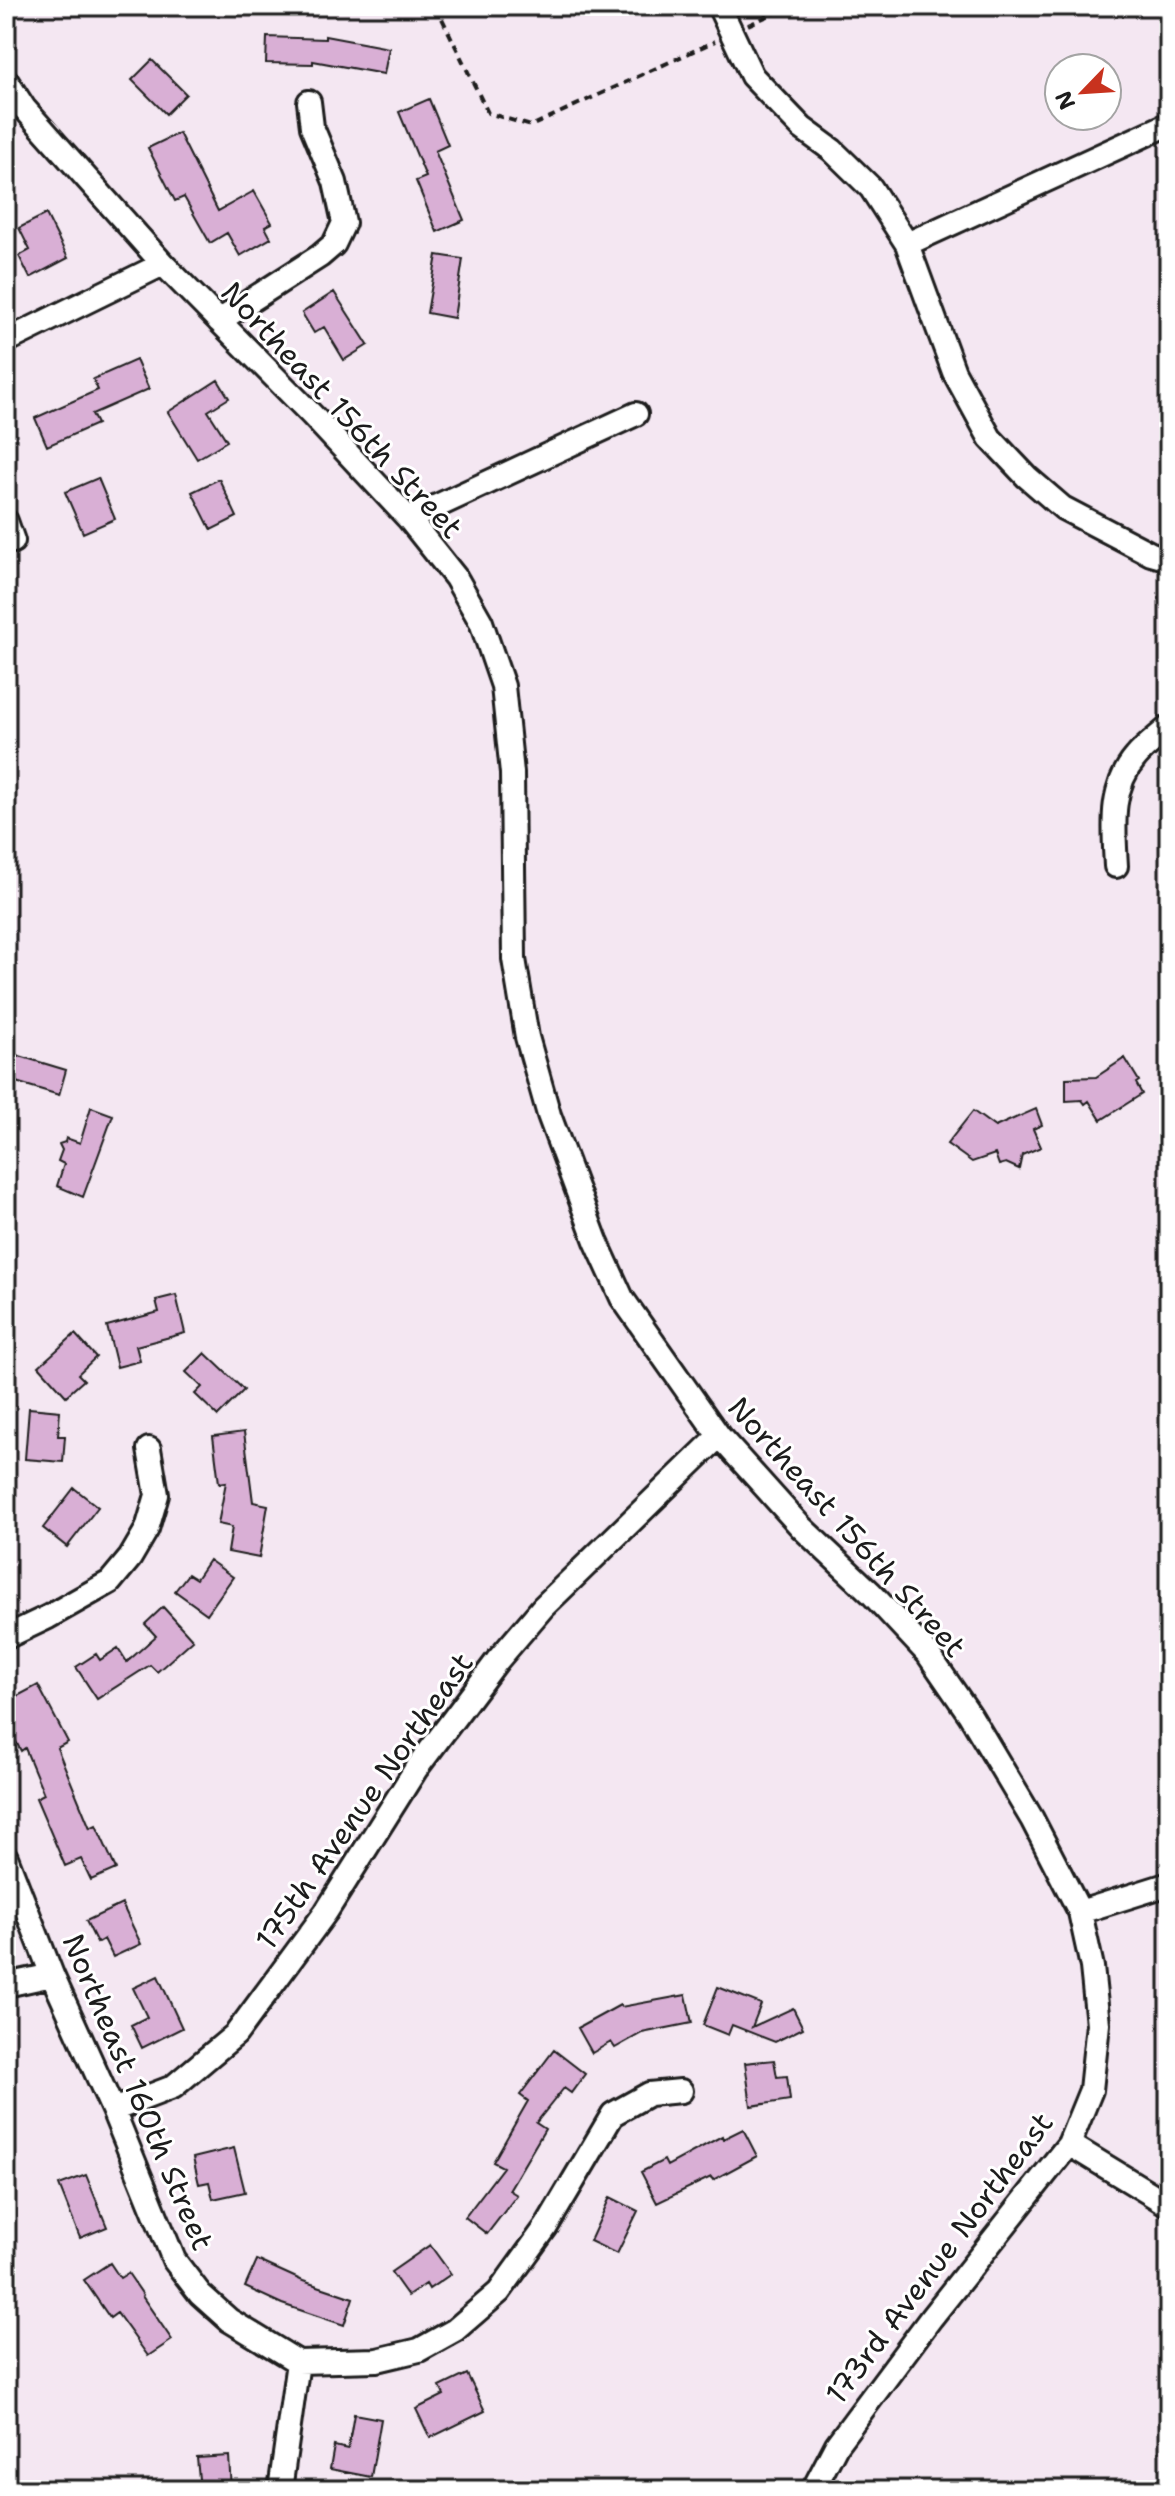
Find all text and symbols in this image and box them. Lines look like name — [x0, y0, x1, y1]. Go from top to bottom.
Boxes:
north arrow — [1043, 52, 1123, 132]
text: N — [1049, 86, 1082, 114]
street label: Northeast 156th Street — [212, 273, 472, 547]
street label: Northeast 156th Street — [719, 1388, 975, 1666]
street label: 175th Avenue Northeast — [246, 1644, 482, 1958]
street label: Northeast 160th Street — [53, 1927, 223, 2257]
street label: 173rd Avenue Northeast — [816, 2104, 1062, 2412]

